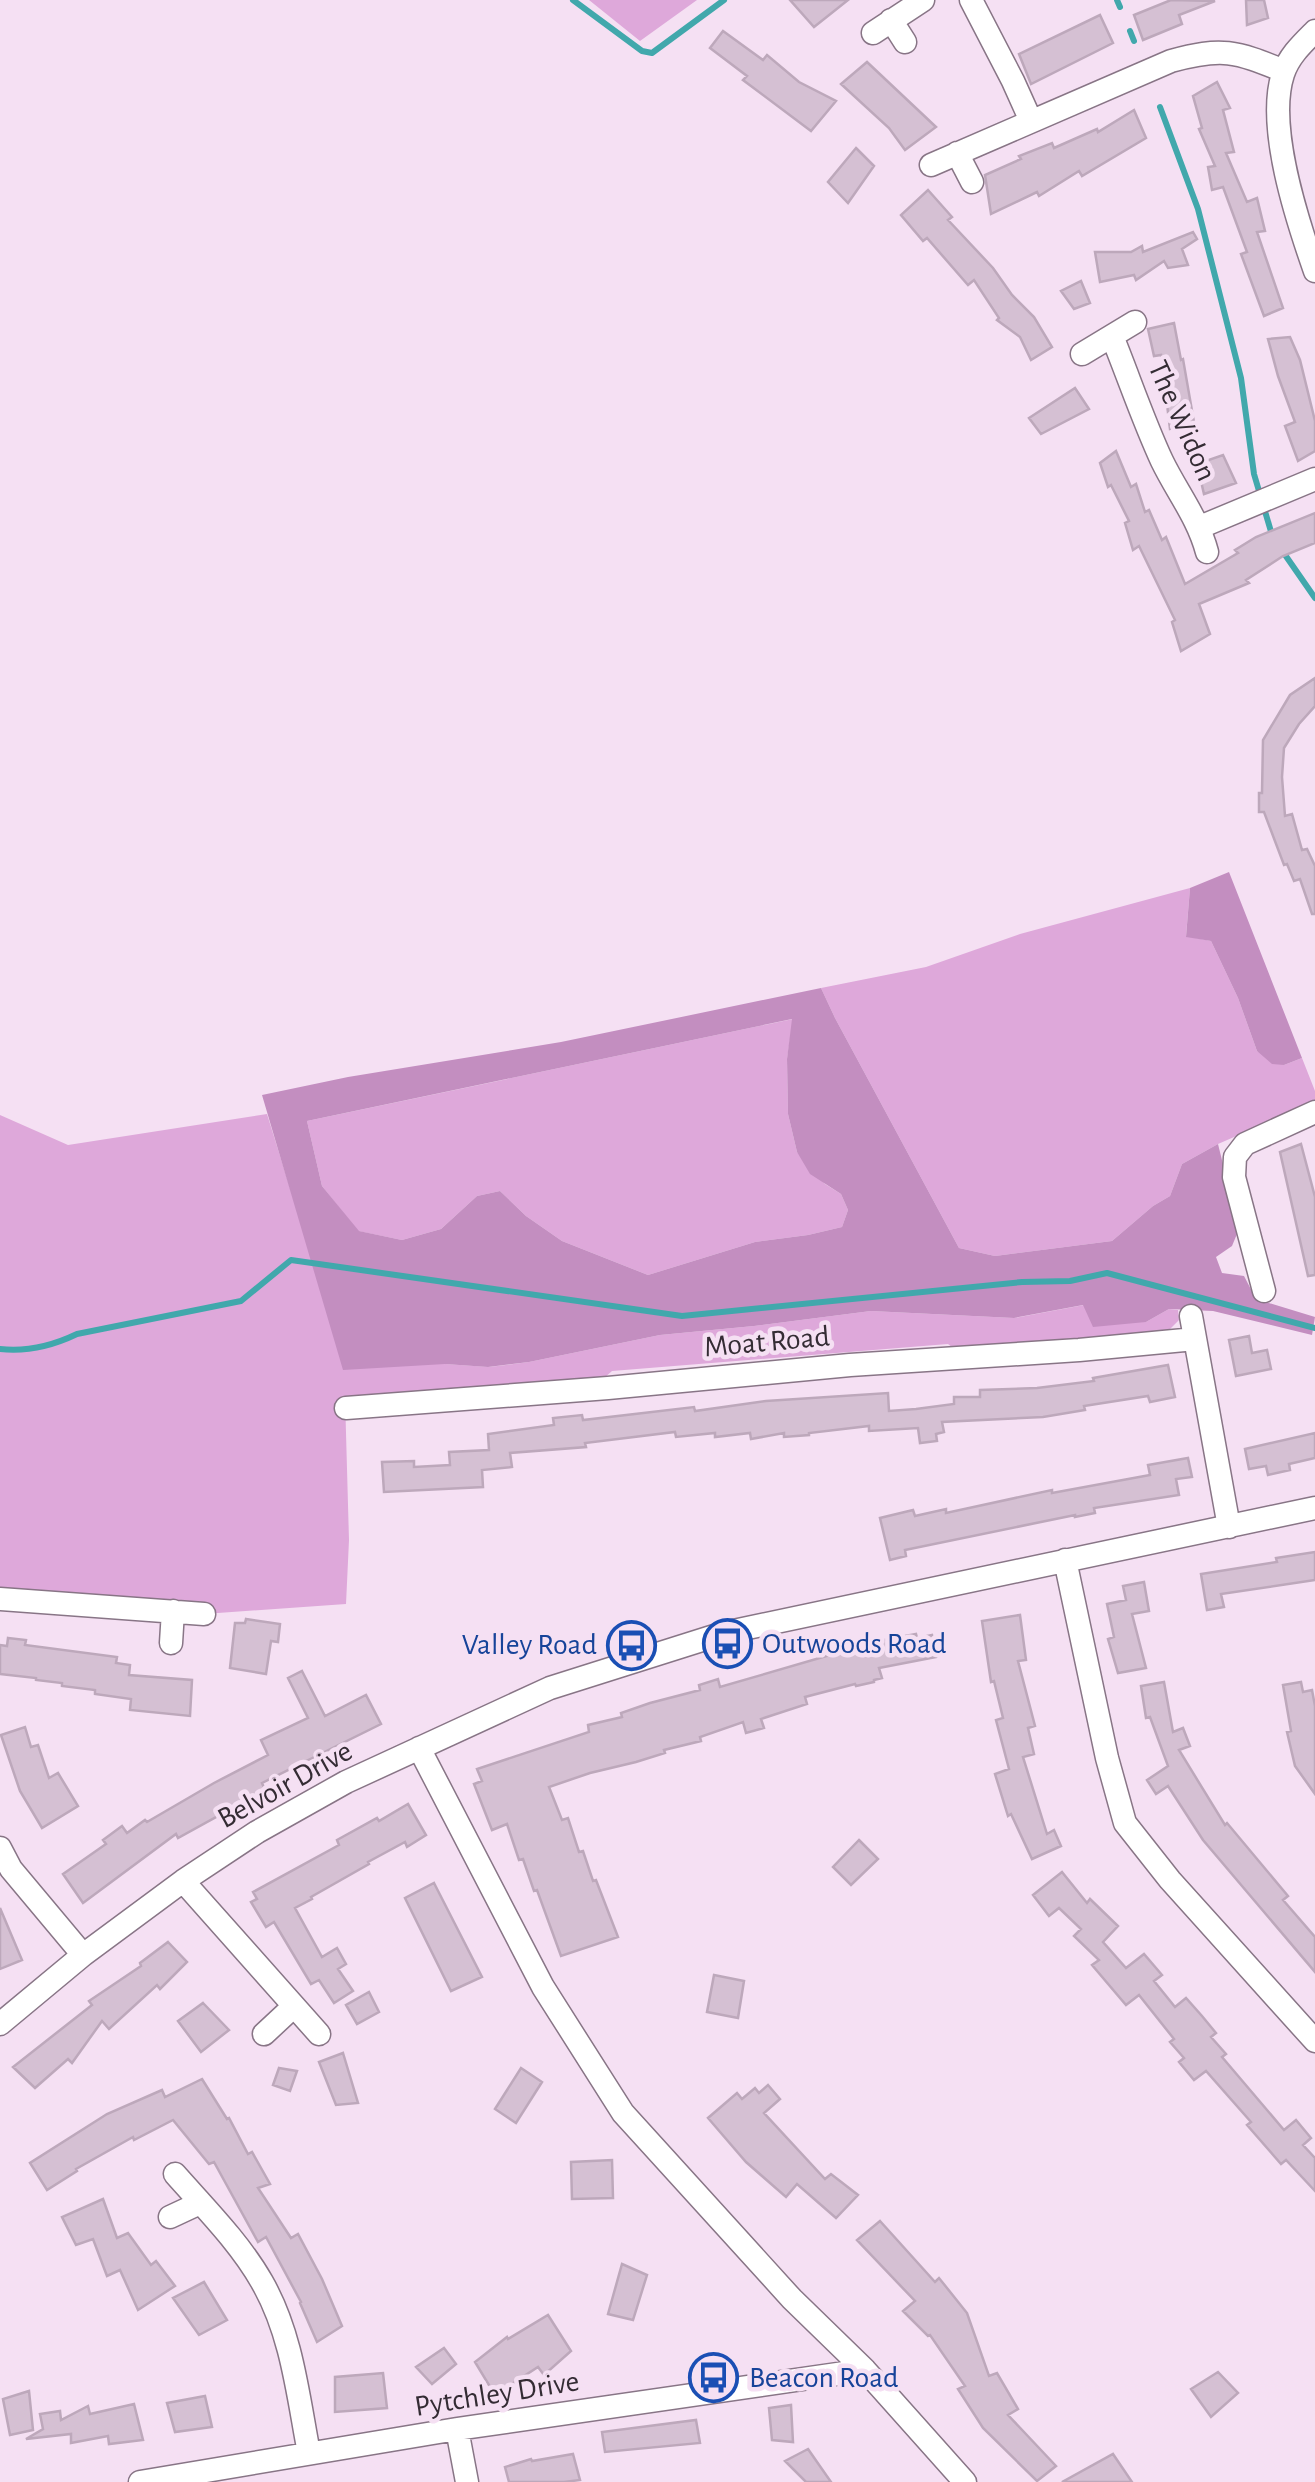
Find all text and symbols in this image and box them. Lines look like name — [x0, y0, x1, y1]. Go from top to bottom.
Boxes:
street label: The Widon — [1142, 356, 1222, 486]
street label: Moat Road — [703, 1322, 831, 1362]
bus stop icon: Outwoods Road — [701, 1618, 753, 1670]
bus stop icon: Valley Road — [606, 1619, 658, 1671]
place label: Outwoods Road — [762, 1629, 946, 1659]
place label: Valley Road — [462, 1630, 597, 1660]
street label: Belvoir Drive — [213, 1736, 357, 1834]
bus stop icon: Beacon Road — [688, 2352, 740, 2404]
place label: Beacon Road — [749, 2363, 899, 2393]
street label: Pytchley Drive — [413, 2366, 581, 2422]

